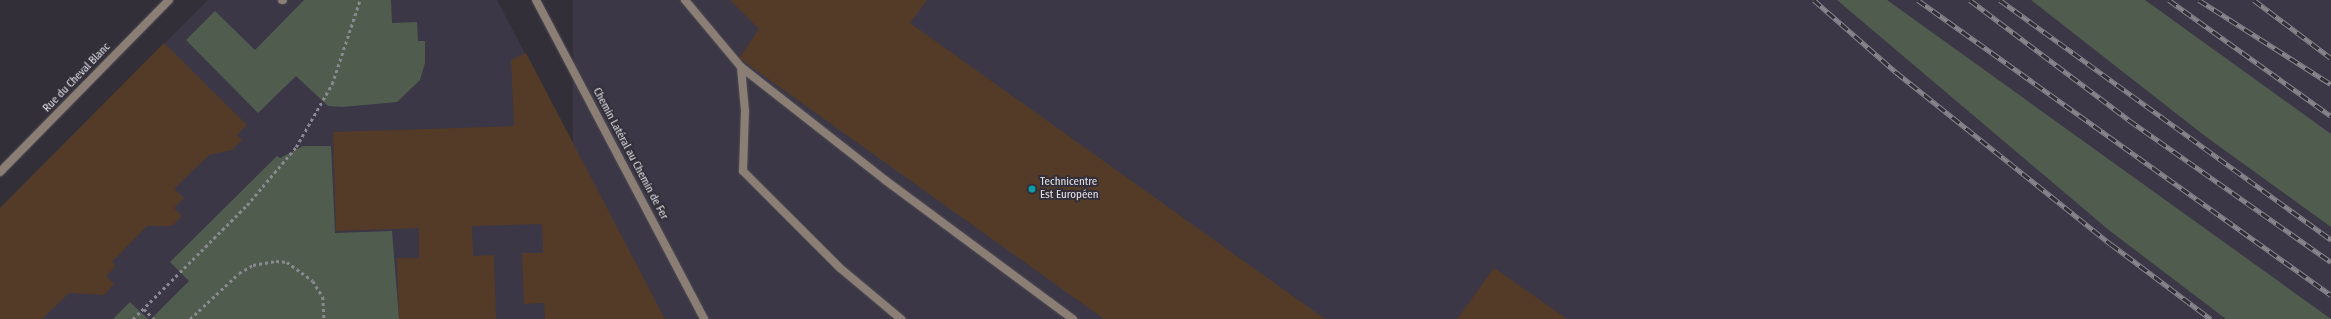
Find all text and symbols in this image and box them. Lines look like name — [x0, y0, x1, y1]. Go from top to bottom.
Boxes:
street label: Rue du Cheval Blanc — [41, 41, 113, 115]
street label: Chemin Latéral au Chemin de Fer — [590, 86, 670, 222]
place label: Technicentre Est Européen — [1040, 176, 1099, 202]
marker: Technicentre Est Européen — [1027, 184, 1037, 194]

